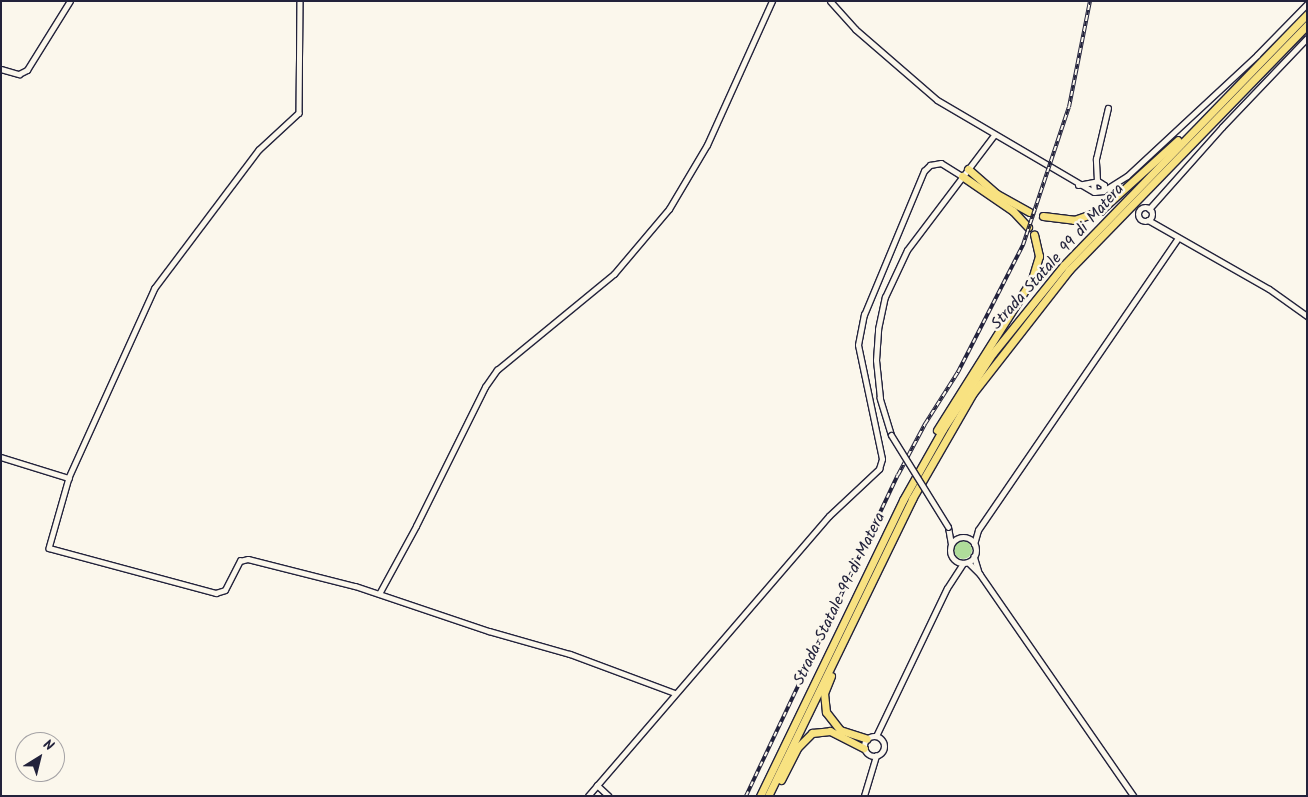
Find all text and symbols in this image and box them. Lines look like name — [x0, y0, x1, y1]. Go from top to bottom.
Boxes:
street label: Strada Statale 99 di Matera — [988, 180, 1128, 334]
street label: Strada Statale 99 di Matera — [790, 510, 890, 688]
north arrow — [15, 732, 65, 782]
text: N — [38, 734, 58, 757]

